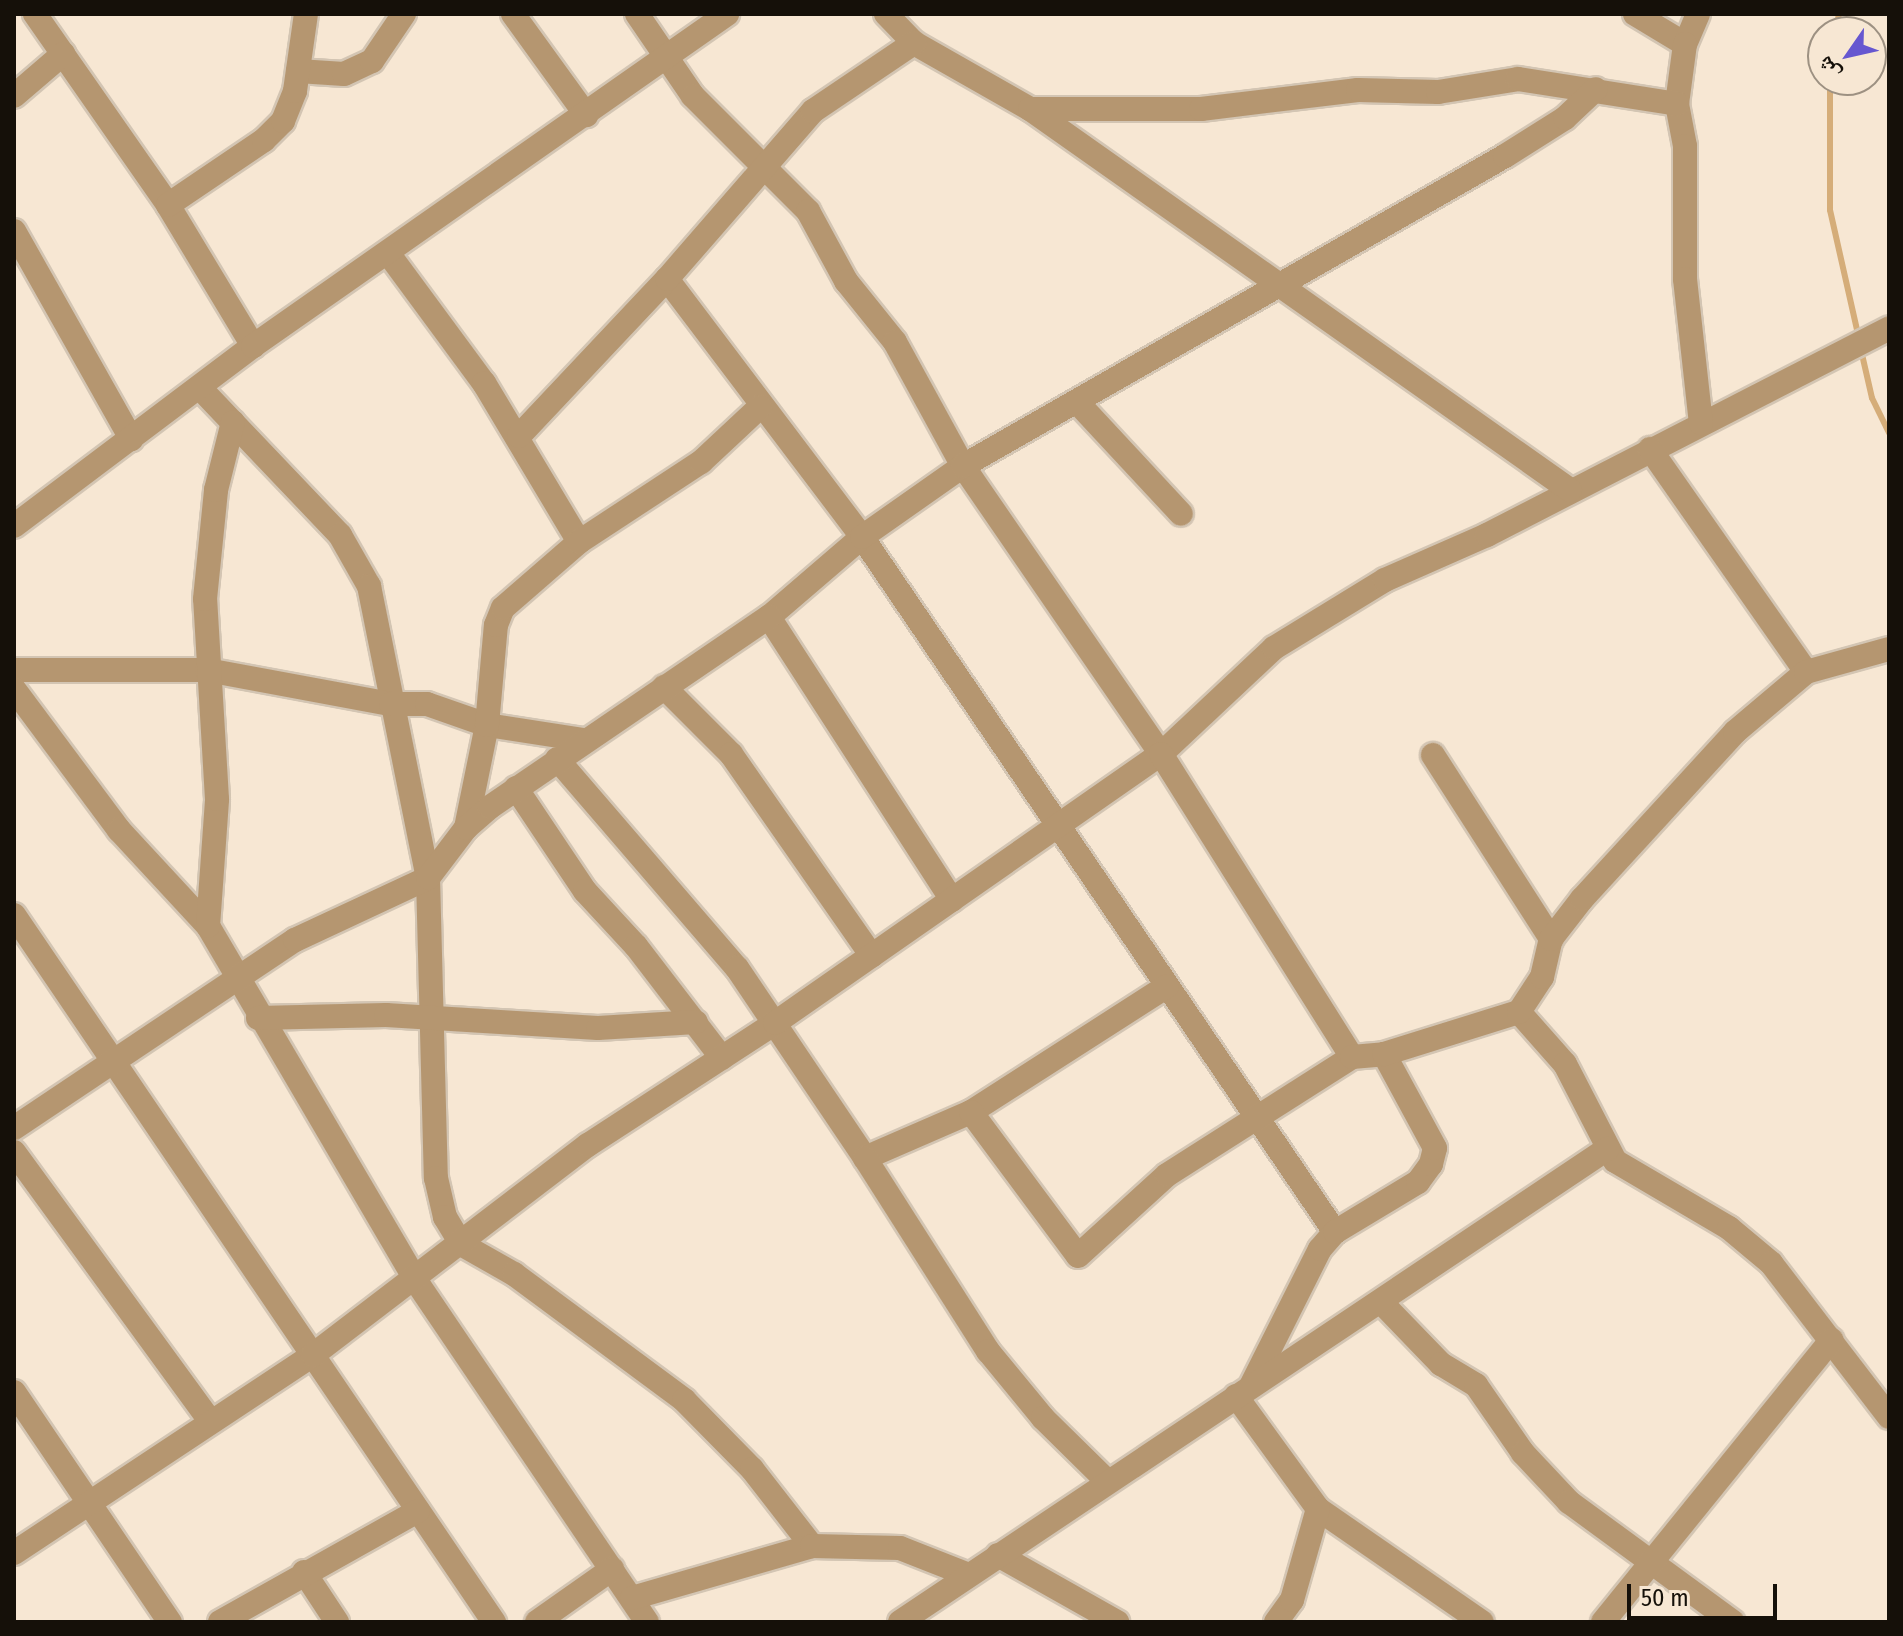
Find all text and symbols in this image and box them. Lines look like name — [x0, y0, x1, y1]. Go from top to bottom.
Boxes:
north arrow — [1807, 16, 1887, 96]
text: ش — [1811, 51, 1846, 86]
scale bar — [1631, 1568, 1781, 1618]
text: 50 m — [1641, 1584, 1689, 1612]

